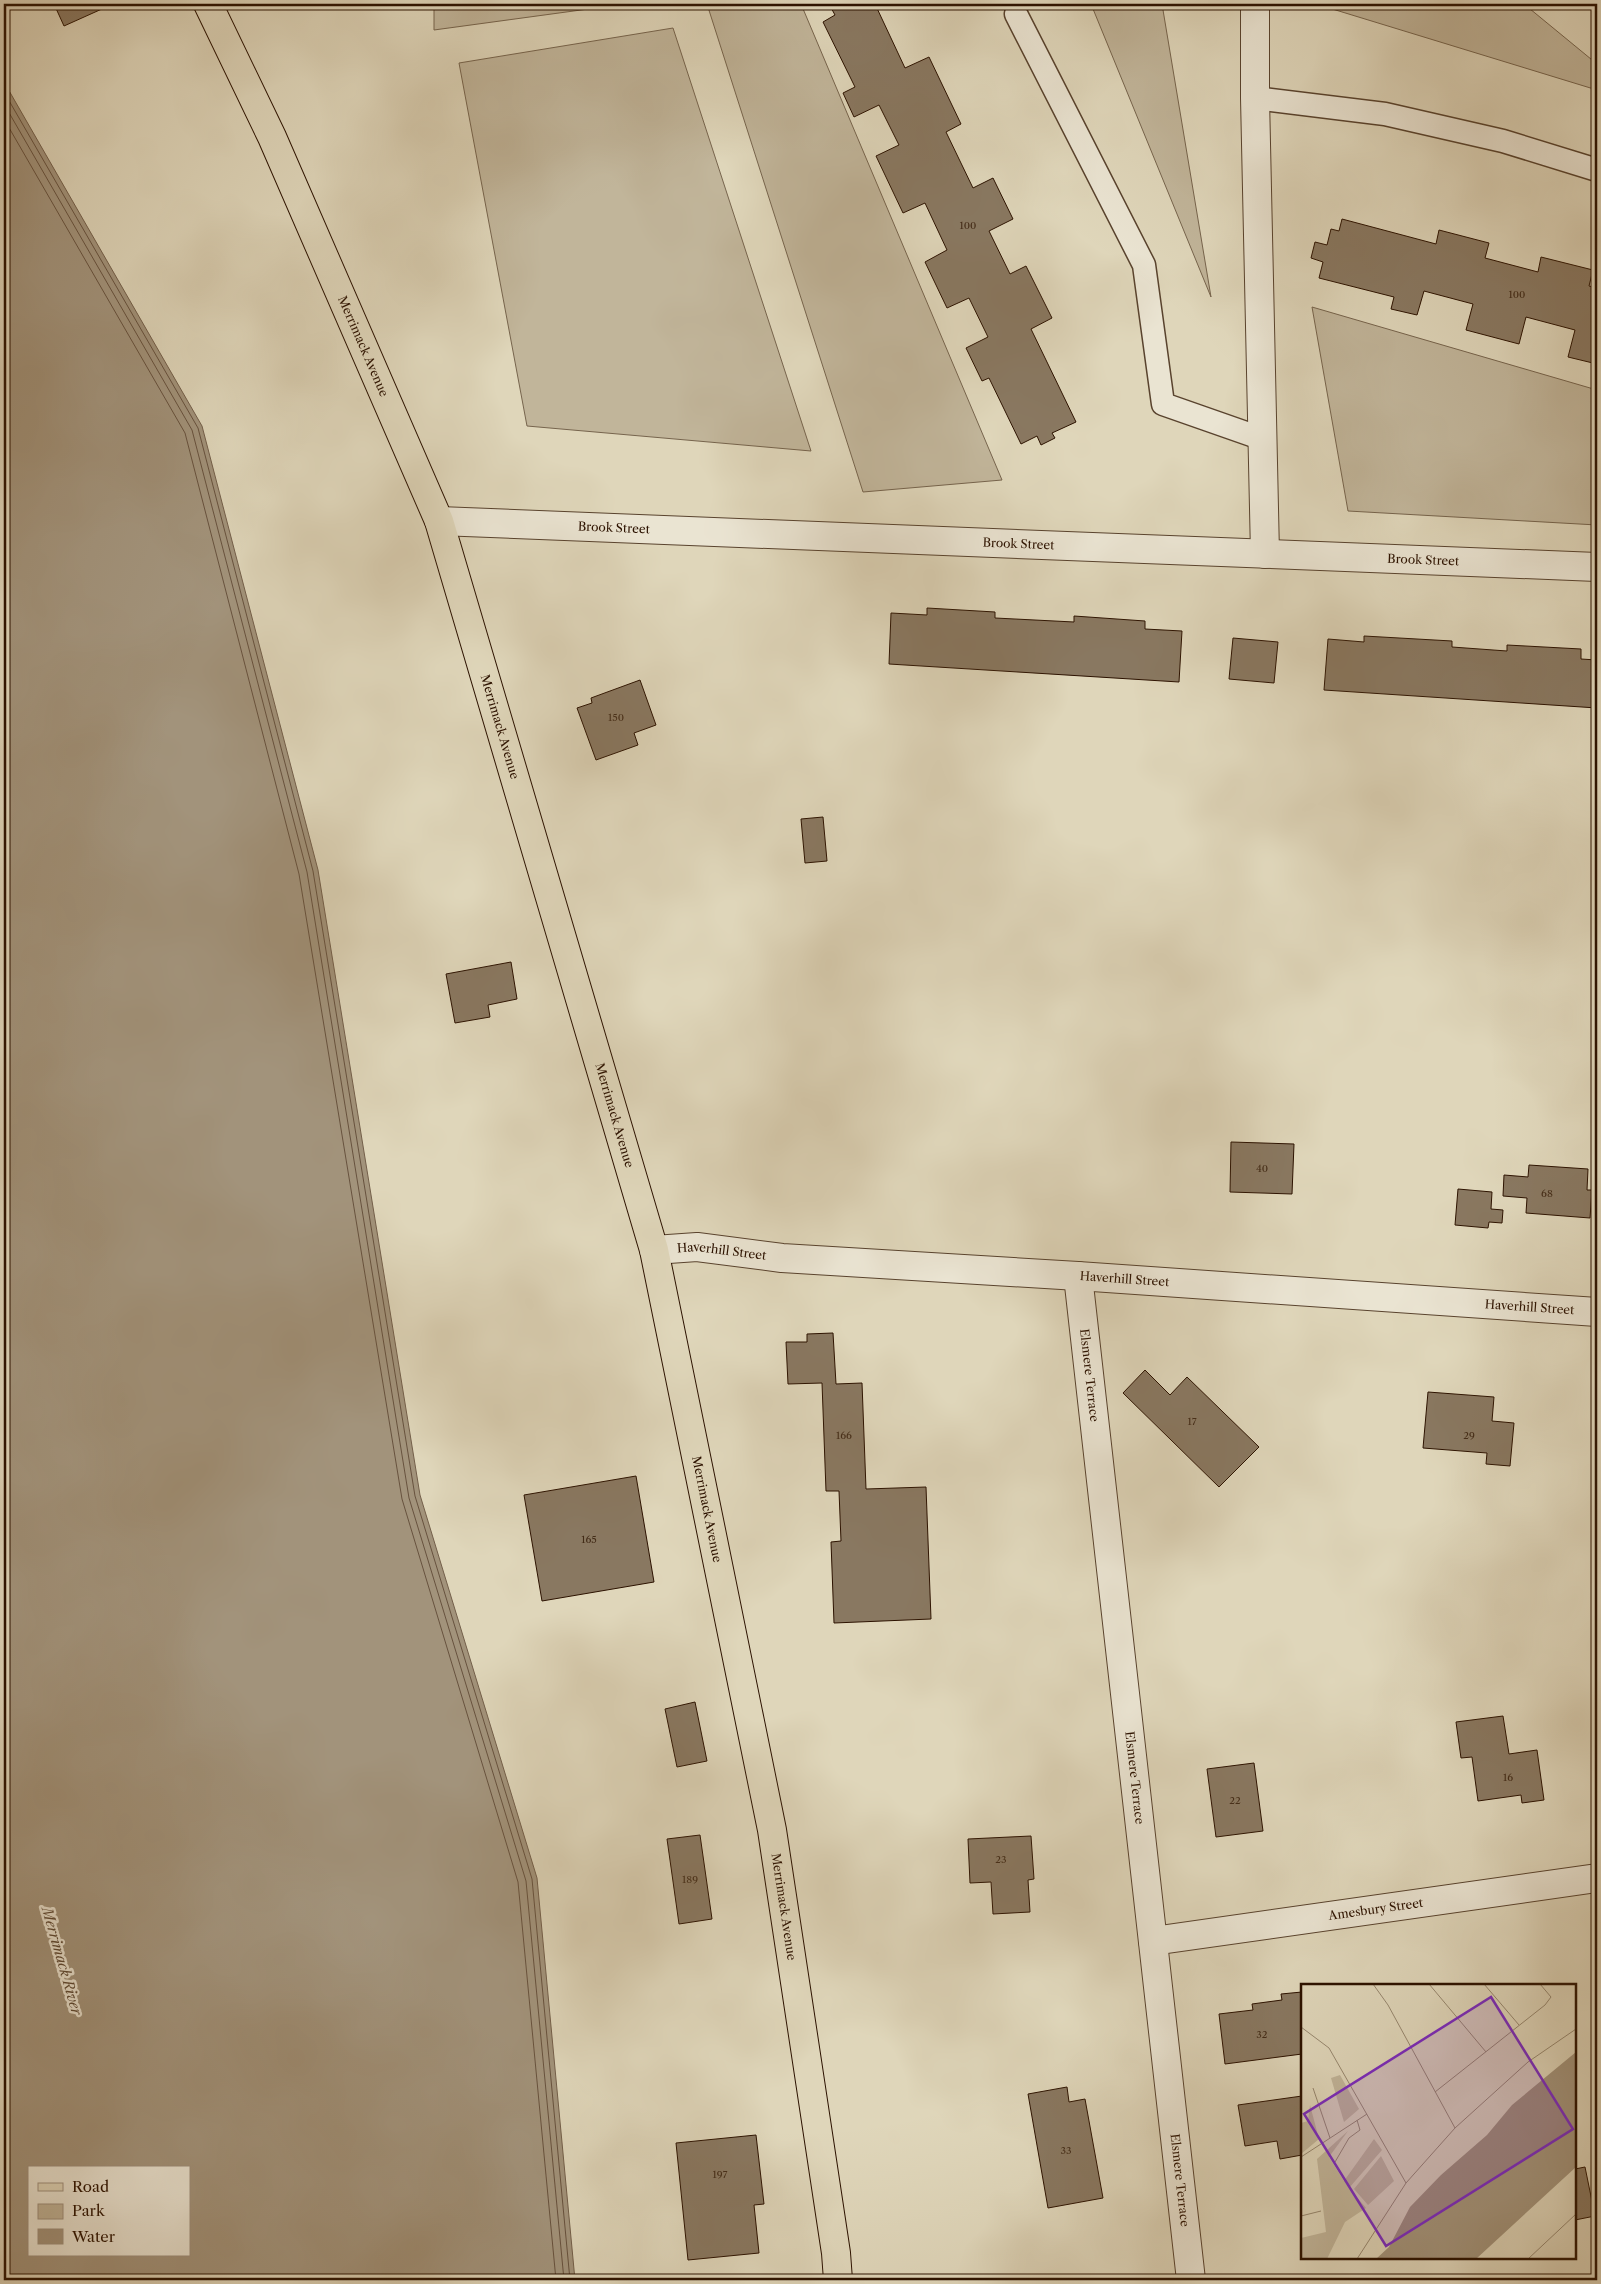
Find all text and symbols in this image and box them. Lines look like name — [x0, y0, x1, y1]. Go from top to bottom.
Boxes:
house number: 100 — [960, 219, 976, 232]
house number: 100 — [1509, 288, 1525, 301]
street label: Merrimack Avenue — [335, 294, 392, 399]
street label: Brook Street — [578, 519, 651, 536]
street label: Brook Street — [982, 535, 1056, 552]
street label: Brook Street — [1387, 551, 1460, 569]
street label: Merrimack Avenue — [478, 673, 523, 781]
house number: 150 — [608, 711, 624, 724]
street label: Merrimack Avenue — [592, 1061, 637, 1170]
house number: 40 — [1256, 1162, 1268, 1175]
house number: 68 — [1541, 1187, 1553, 1200]
street label: Haverhill Street — [676, 1239, 768, 1263]
street label: Haverhill Street — [1079, 1268, 1171, 1289]
street label: Haverhill Street — [1484, 1296, 1576, 1317]
street label: Elsmere Terrace — [1077, 1328, 1102, 1423]
house number: 17 — [1187, 1415, 1197, 1428]
house number: 166 — [836, 1429, 852, 1442]
house number: 29 — [1463, 1429, 1475, 1442]
street label: Merrimack Avenue — [689, 1455, 725, 1564]
house number: 165 — [581, 1533, 597, 1546]
street label: Elsmere Terrace — [1122, 1730, 1148, 1825]
house number: 16 — [1503, 1771, 1513, 1784]
house number: 22 — [1229, 1794, 1241, 1807]
street label: Merrimack Avenue — [769, 1852, 800, 1962]
house number: 23 — [995, 1853, 1007, 1866]
house number: 189 — [682, 1873, 698, 1886]
street label: Amesbury Street — [1326, 1895, 1425, 1923]
water label: Merrimack River — [37, 1903, 86, 2018]
inset map — [1301, 1984, 1576, 2259]
house number: 32 — [1256, 2028, 1268, 2041]
street label: Elsmere Terrace — [1168, 2133, 1193, 2228]
house number: 33 — [1060, 2144, 1072, 2157]
legend — [28, 2166, 190, 2256]
house number: 197 — [713, 2168, 728, 2181]
text: Road — [72, 2177, 109, 2196]
text: Park — [72, 2201, 106, 2220]
text: Water — [71, 2227, 116, 2246]

